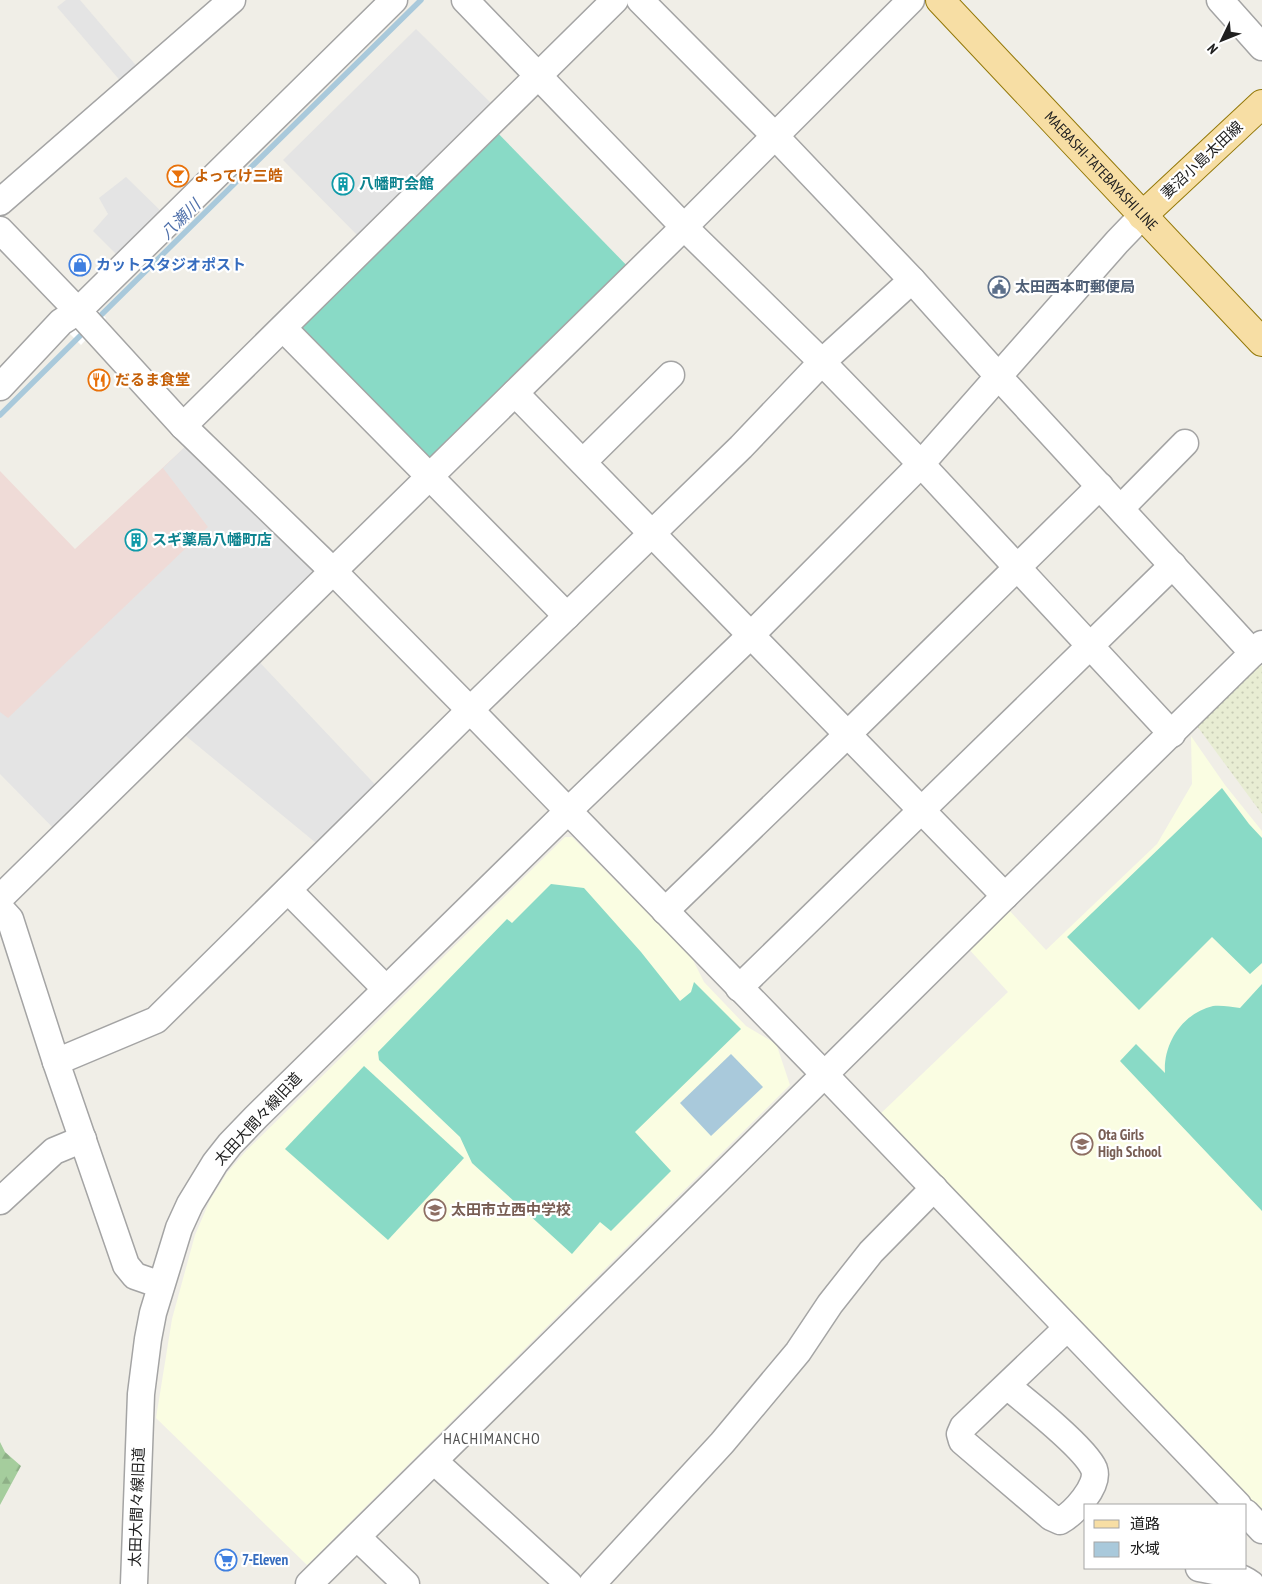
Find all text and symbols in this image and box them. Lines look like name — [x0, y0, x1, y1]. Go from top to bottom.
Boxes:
north arrow — [1197, 15, 1247, 65]
text: N — [1203, 40, 1222, 58]
street label: MAEBASHI-TATEBAYASHI LINE — [1041, 107, 1162, 234]
street label: 妻沼小島太田線 — [1157, 117, 1247, 202]
bar icon: よってけ三皓 — [166, 164, 190, 188]
place label: よってけ三皓 — [194, 166, 283, 185]
building icon: 八幡町会館 — [331, 172, 355, 196]
place label: 八幡町会館 — [359, 174, 434, 193]
water label: 八瀬川 — [156, 194, 205, 243]
shop icon: カットスタジオポスト — [68, 253, 92, 277]
place label: カットスタジオポスト — [96, 255, 246, 274]
public building icon: 太田西本町郵便局 — [987, 275, 1011, 299]
place label: 太田西本町郵便局 — [1015, 277, 1135, 296]
restaurant icon: だるま食堂 — [87, 368, 111, 392]
place label: だるま食堂 — [115, 370, 190, 389]
building icon: スギ薬局八幡町店 — [124, 528, 148, 552]
place label: スギ薬局八幡町店 — [152, 530, 272, 549]
street label: 太田大間々線旧道 — [210, 1068, 306, 1169]
place label: Ota Girls High School — [1098, 1125, 1162, 1161]
school or university icon: Ota Girls High School — [1070, 1132, 1094, 1156]
school or university icon: 太田市立西中学校 — [423, 1198, 447, 1222]
place label: 太田市立西中学校 — [451, 1200, 571, 1219]
district label: HACHIMANCHO — [443, 1428, 541, 1448]
street label: 太田大間々線旧道 — [125, 1447, 148, 1567]
legend — [1084, 1504, 1247, 1569]
text: 道路 — [1130, 1514, 1160, 1533]
text: 水域 — [1130, 1539, 1160, 1558]
supermarket icon: 7-Eleven — [214, 1548, 238, 1572]
place label: 7-Eleven — [242, 1550, 289, 1569]

